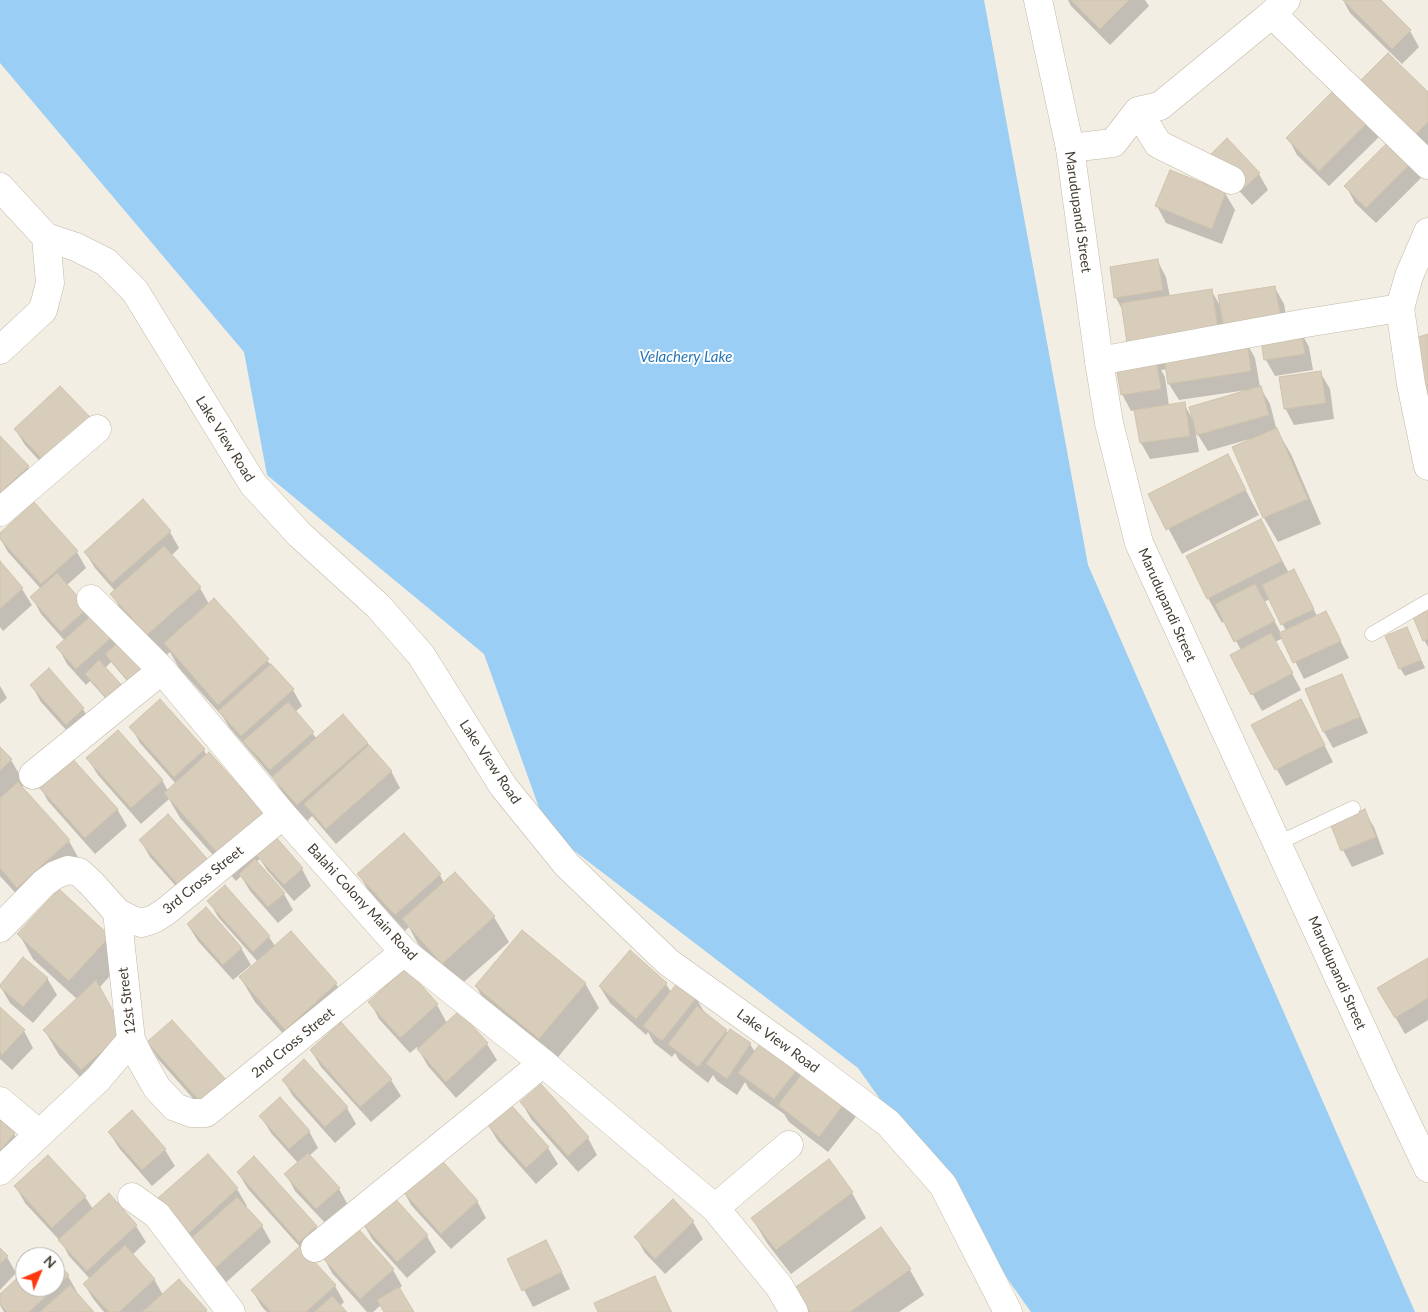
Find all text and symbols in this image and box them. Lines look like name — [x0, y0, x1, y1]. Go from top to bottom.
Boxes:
street label: Marudupandi Street — [1061, 150, 1095, 274]
water label: Velachery Lake — [640, 348, 732, 366]
street label: Lake View Road — [192, 393, 258, 485]
street label: Marudupandi Street — [1134, 546, 1200, 664]
street label: Lake View Road — [456, 717, 524, 807]
street label: Balahi Colony Main Road — [304, 840, 420, 964]
street label: 3rd Cross Street — [159, 842, 247, 918]
street label: Marudupandi Street — [1304, 914, 1370, 1032]
street label: 12st Street — [115, 966, 139, 1036]
street label: 2nd Cross Street — [248, 1004, 338, 1082]
street label: Lake View Road — [734, 1006, 822, 1076]
north arrow — [15, 1247, 65, 1297]
text: N — [40, 1252, 60, 1272]

